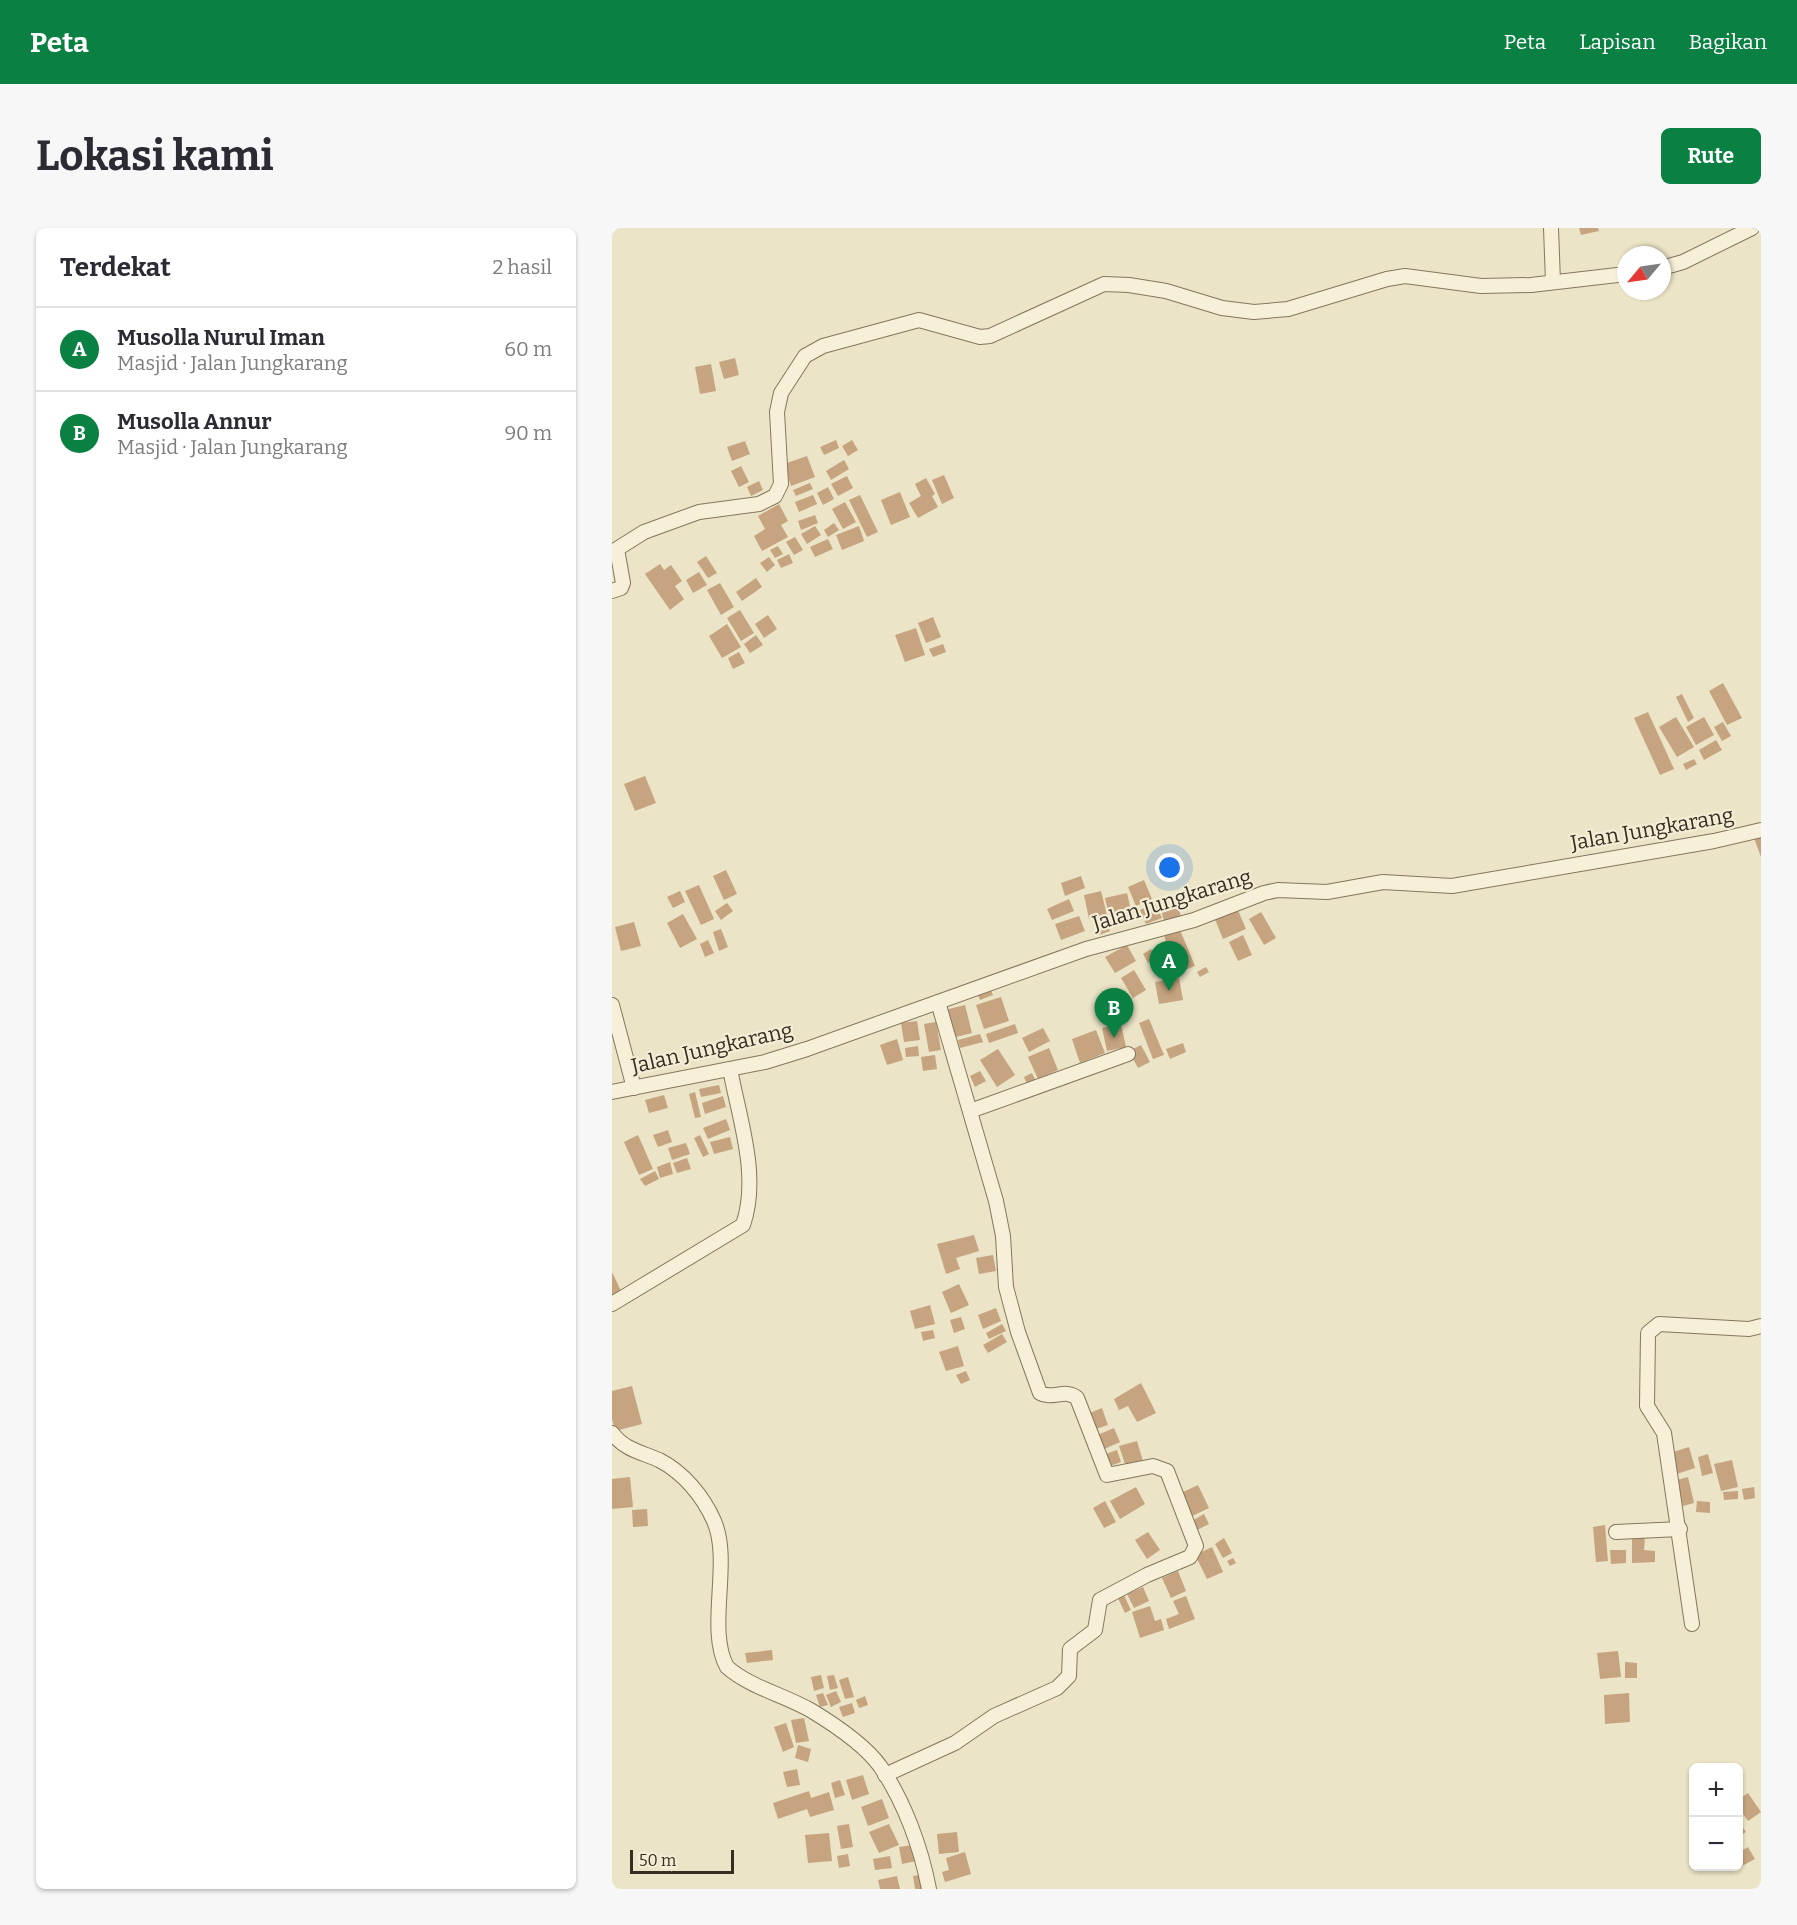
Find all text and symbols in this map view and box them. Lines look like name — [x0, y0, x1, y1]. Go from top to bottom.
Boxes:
text: Peta — [30, 26, 89, 59]
text: Peta — [1504, 29, 1546, 55]
text: Lapisan — [1579, 29, 1656, 55]
text: Bagikan — [1689, 29, 1767, 55]
button: Rute — [1661, 128, 1761, 184]
text: Lokasi kami — [36, 131, 274, 181]
north arrow — [1617, 246, 1671, 300]
text: Terdekat — [60, 252, 171, 283]
text: 2 hasil — [492, 255, 552, 279]
text: Musolla Nurul Iman — [117, 324, 325, 351]
text: A — [72, 337, 87, 361]
text: 60 m — [504, 337, 552, 361]
text: Masjid · Jalan Jungkarang — [117, 351, 348, 375]
text: Musolla Annur — [117, 408, 272, 435]
text: B — [73, 421, 86, 445]
text: 90 m — [504, 421, 552, 445]
text: Masjid · Jalan Jungkarang — [117, 435, 348, 459]
street label: Jalan Jungkarang — [1567, 802, 1736, 856]
your location — [1155, 853, 1184, 882]
street label: Jalan Jungkarang — [1088, 863, 1255, 937]
pin: A — [1150, 942, 1188, 991]
pin: B — [1094, 988, 1134, 1038]
street label: Jalan Jungkarang — [628, 1017, 796, 1079]
map controls — [1689, 1763, 1743, 1871]
button: + — [1689, 1763, 1743, 1817]
button: − — [1689, 1817, 1743, 1871]
scale bar — [630, 1847, 734, 1874]
text: 50 m — [639, 1851, 676, 1870]

